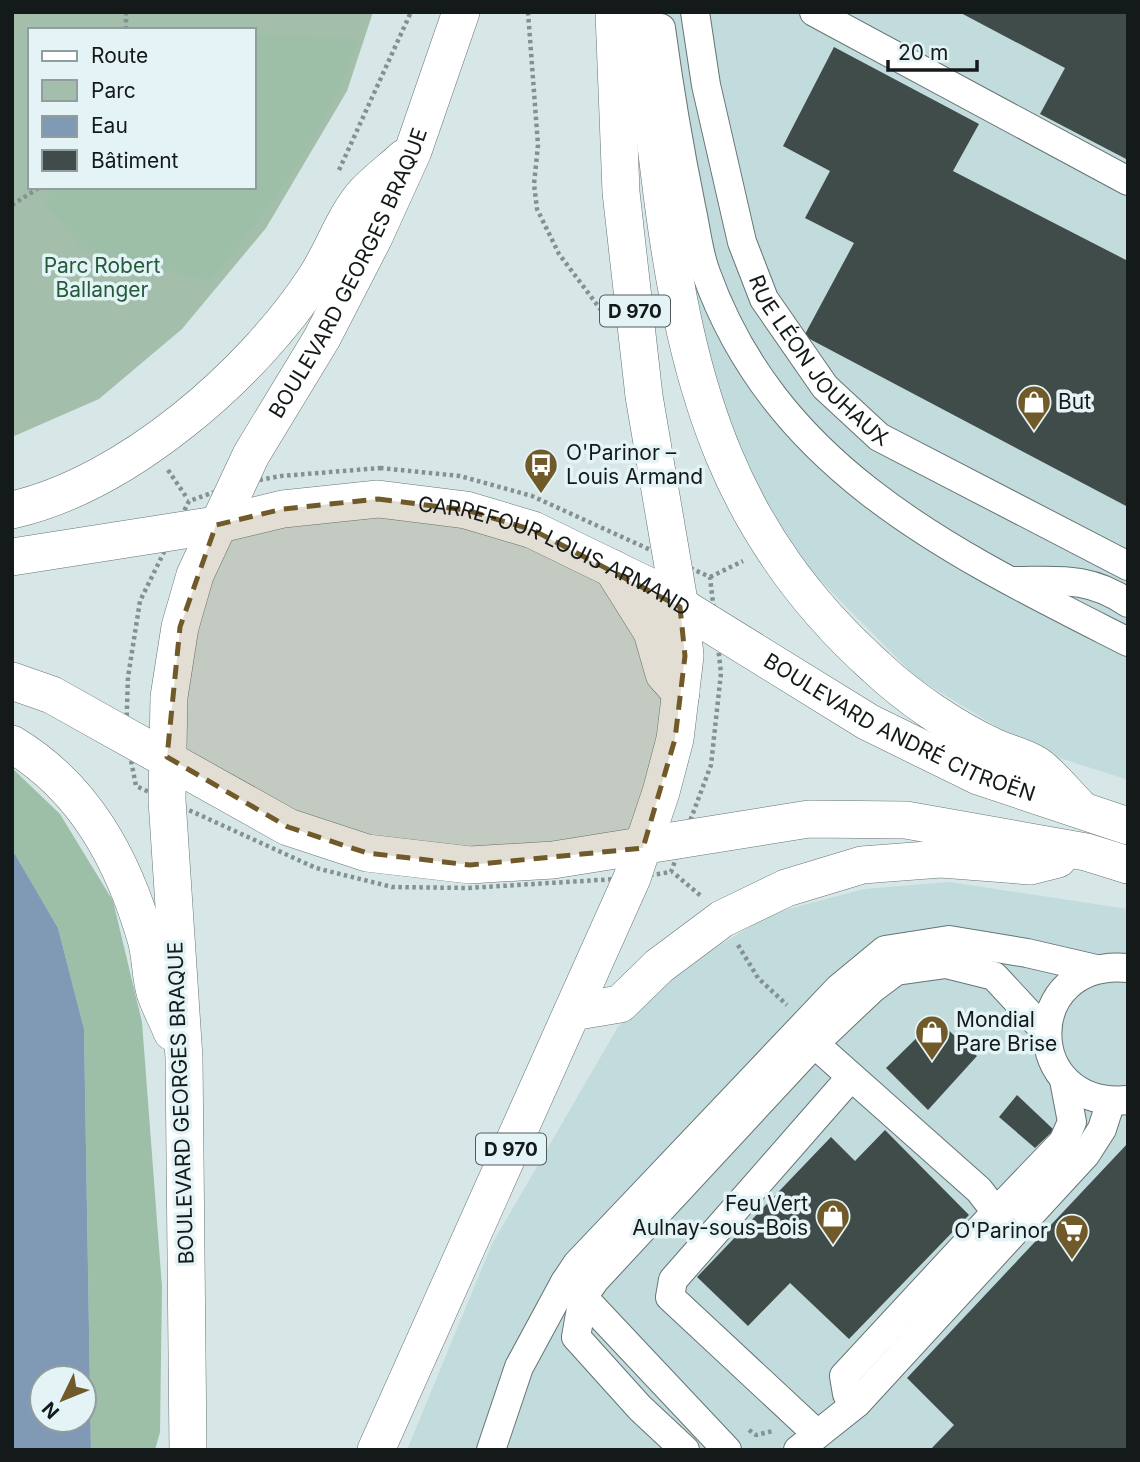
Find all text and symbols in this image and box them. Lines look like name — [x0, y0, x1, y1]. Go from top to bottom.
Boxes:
legend — [28, 28, 256, 189]
scale bar — [888, 28, 977, 72]
text: 20 m — [898, 40, 948, 65]
text: Route — [91, 43, 148, 68]
text: Parc — [91, 78, 136, 103]
text: Eau — [91, 113, 128, 138]
street label: BOULEVARD GEORGES BRAQUE — [263, 124, 432, 422]
text: Bâtiment — [91, 148, 179, 173]
park label: Parc Robert Ballanger — [44, 253, 160, 302]
street label: RUE LÉON JOUHAUX — [744, 271, 892, 451]
road number: D 970 — [600, 296, 670, 326]
shop icon: But — [1015, 383, 1053, 432]
place label: But — [1058, 389, 1091, 414]
place label: O'Parinor – Louis Armand — [566, 440, 703, 489]
bus stop icon: O'Parinor – Louis Armand — [522, 446, 560, 495]
street label: CARREFOUR LOUIS ARMAND — [417, 491, 695, 621]
street label: BOULEVARD ANDRÉ CITROËN — [759, 648, 1039, 806]
street label: BOULEVARD GEORGES BRAQUE — [162, 941, 199, 1265]
place label: Mondial Pare Brise — [956, 1007, 1057, 1056]
shop icon: Mondial Pare Brise — [913, 1013, 951, 1062]
road number: D 970 — [476, 1134, 546, 1164]
place label: Feu Vert Aulnay-sous-Bois — [632, 1191, 808, 1240]
shop icon: Feu Vert Aulnay-sous-Bois — [814, 1197, 852, 1246]
supermarket icon: O'Parinor — [1053, 1212, 1091, 1261]
place label: O'Parinor — [954, 1218, 1048, 1243]
north arrow — [28, 1364, 98, 1434]
text: N — [38, 1397, 64, 1423]

